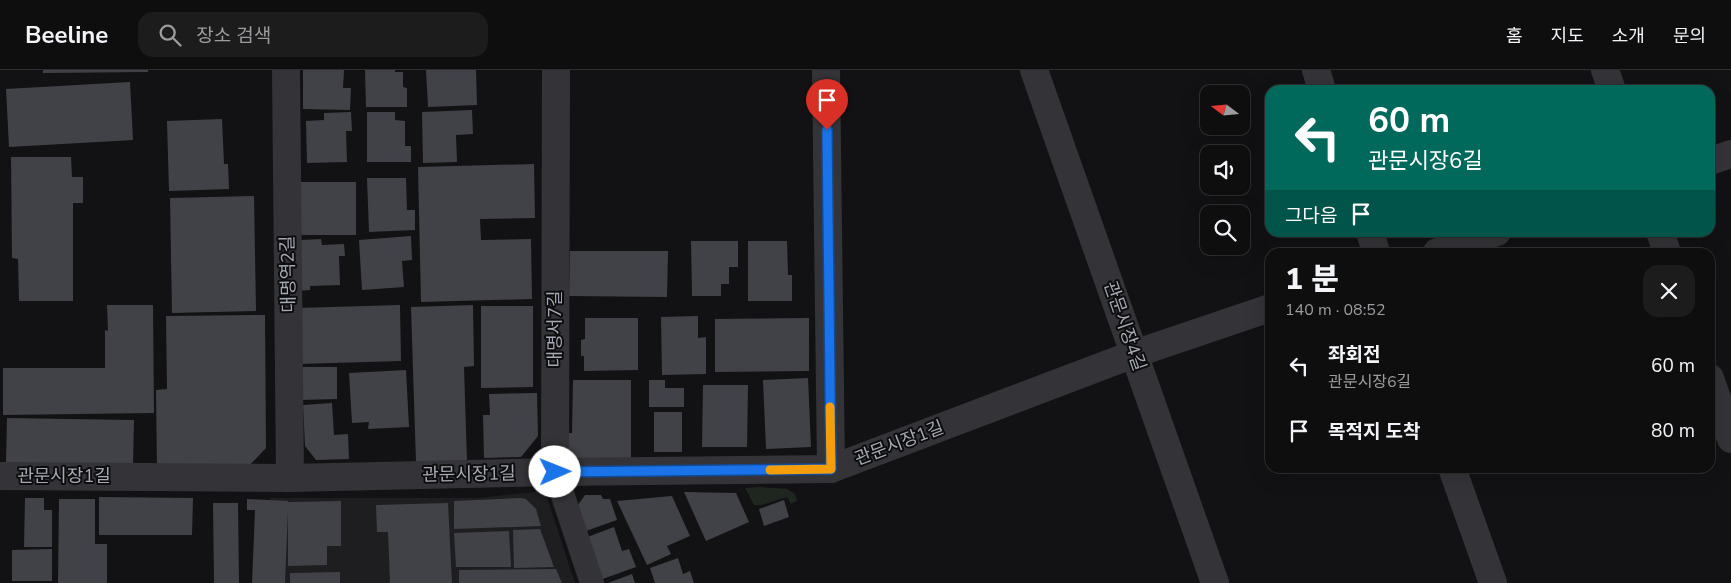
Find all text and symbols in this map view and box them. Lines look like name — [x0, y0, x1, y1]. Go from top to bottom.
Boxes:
search box — [138, 12, 488, 57]
text: Beeline — [25, 19, 108, 51]
icon: search — [156, 21, 184, 49]
text: 장소 검색 — [196, 23, 271, 49]
text: 홈 — [1506, 24, 1523, 48]
text: 지도 — [1551, 24, 1584, 48]
text: 소개 — [1612, 24, 1645, 48]
text: 문의 — [1673, 24, 1706, 48]
pin — [806, 79, 848, 130]
north arrow — [1200, 85, 1250, 135]
map controls — [1200, 85, 1250, 255]
icon: arrive — [813, 86, 841, 114]
text: 60 m — [1368, 97, 1450, 144]
icon: left — [1285, 105, 1350, 170]
button: sound — [1200, 145, 1250, 195]
text: 관문시장6길 — [1368, 146, 1482, 176]
icon: arrive — [1347, 200, 1375, 228]
text: 그다음 — [1285, 203, 1337, 229]
button: search — [1200, 205, 1250, 255]
street label: 대명역2길 — [275, 235, 301, 313]
text: 1 분 — [1285, 259, 1339, 300]
button: close — [1643, 265, 1695, 317]
street label: 관문시장4길 — [1098, 278, 1152, 374]
street label: 대명서7길 — [543, 290, 567, 368]
text: 140 m · 08:52 — [1285, 299, 1386, 321]
text: 좌회전 — [1328, 342, 1380, 368]
icon: left — [1285, 352, 1313, 380]
text: 60 m — [1651, 353, 1695, 379]
text: 관문시장6길 — [1328, 371, 1411, 393]
street label: 관문시장1길 — [851, 415, 947, 471]
icon: arrive — [1285, 417, 1313, 445]
text: 80 m — [1651, 418, 1695, 444]
text: 목적지 도착 — [1328, 419, 1421, 445]
position arrow — [528, 445, 580, 497]
street label: 관문시장1길 — [422, 461, 516, 487]
street label: 관문시장1길 — [17, 464, 111, 488]

